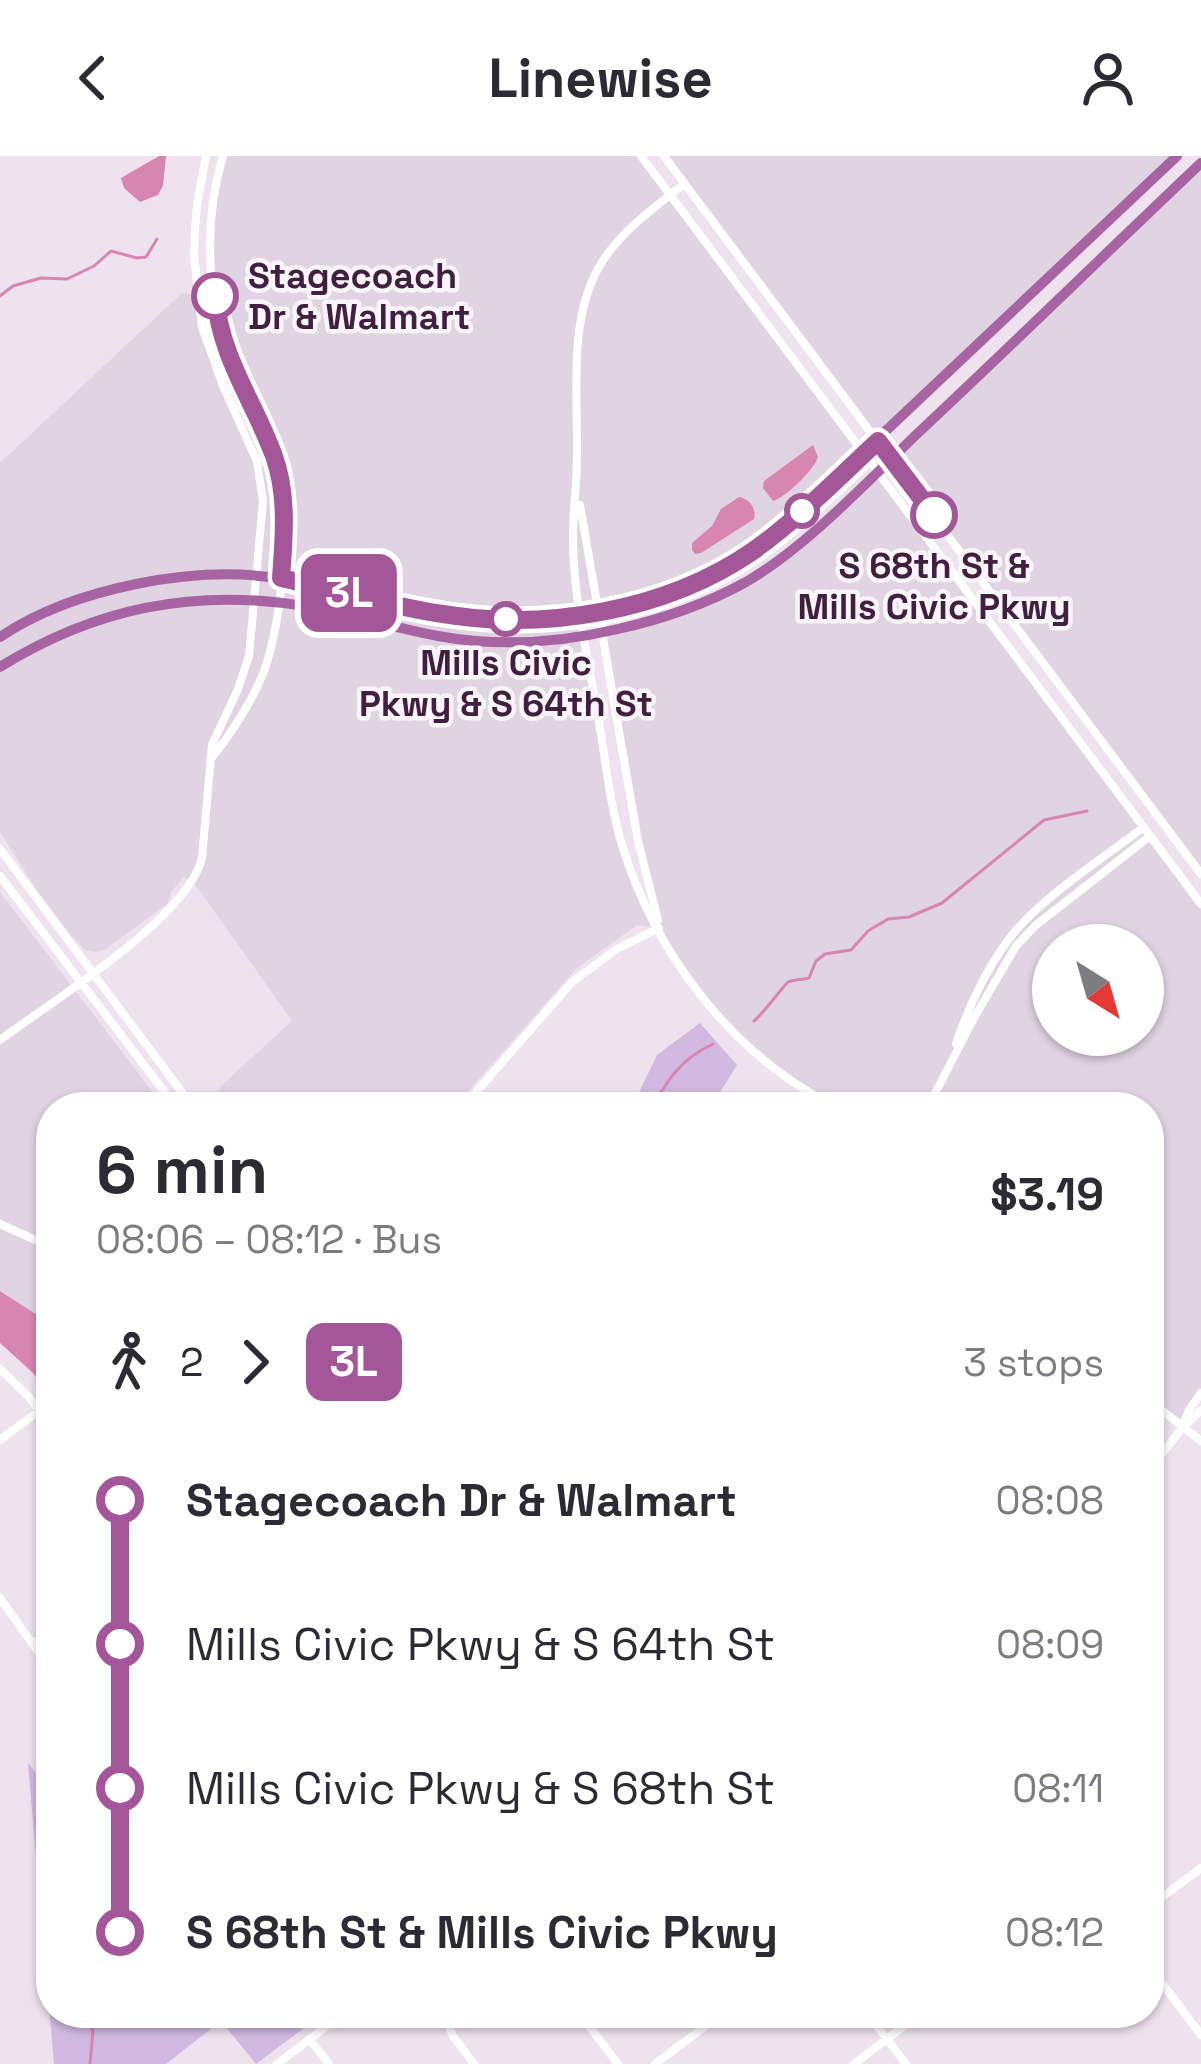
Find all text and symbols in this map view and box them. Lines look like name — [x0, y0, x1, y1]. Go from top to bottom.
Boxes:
text: Linewise — [488, 44, 713, 113]
icon: back — [60, 45, 126, 111]
icon: person — [1075, 45, 1141, 111]
place label: Stagecoach Dr & Walmart — [248, 253, 470, 340]
marker: Stagecoach Dr & Walmart — [193, 274, 237, 318]
marker: S 68th St & Mills Civic Pkwy — [912, 493, 956, 537]
unlabelled marker — [786, 495, 818, 527]
place label: S 68th St & Mills Civic Pkwy — [797, 543, 1071, 630]
line badge: 3L — [295, 554, 403, 632]
text: 3L — [325, 566, 373, 619]
marker: Mills Civic Pkwy & S 64th St — [490, 603, 522, 635]
place label: Mills Civic Pkwy & S 64th St — [359, 640, 653, 727]
north arrow — [1032, 924, 1164, 1056]
map controls — [1032, 924, 1164, 1056]
text: 6 min — [96, 1128, 268, 1212]
text: $3.19 — [990, 1166, 1104, 1223]
text: 08:06 – 08:12 · Bus — [96, 1215, 442, 1264]
icon: walk — [96, 1329, 162, 1395]
icon: forward — [222, 1329, 288, 1395]
text: 3L — [330, 1335, 378, 1388]
text: 2 — [180, 1338, 204, 1387]
text: 3 stops — [963, 1338, 1104, 1387]
text: Stagecoach Dr & Walmart — [186, 1472, 737, 1529]
text: 08:08 — [996, 1476, 1104, 1525]
text: Mills Civic Pkwy & S 64th St — [186, 1616, 775, 1673]
text: 08:09 — [996, 1620, 1104, 1669]
text: Mills Civic Pkwy & S 68th St — [186, 1760, 775, 1817]
text: 08:11 — [1012, 1764, 1104, 1813]
text: S 68th St & Mills Civic Pkwy — [186, 1904, 778, 1961]
text: 08:12 — [1005, 1908, 1104, 1957]

